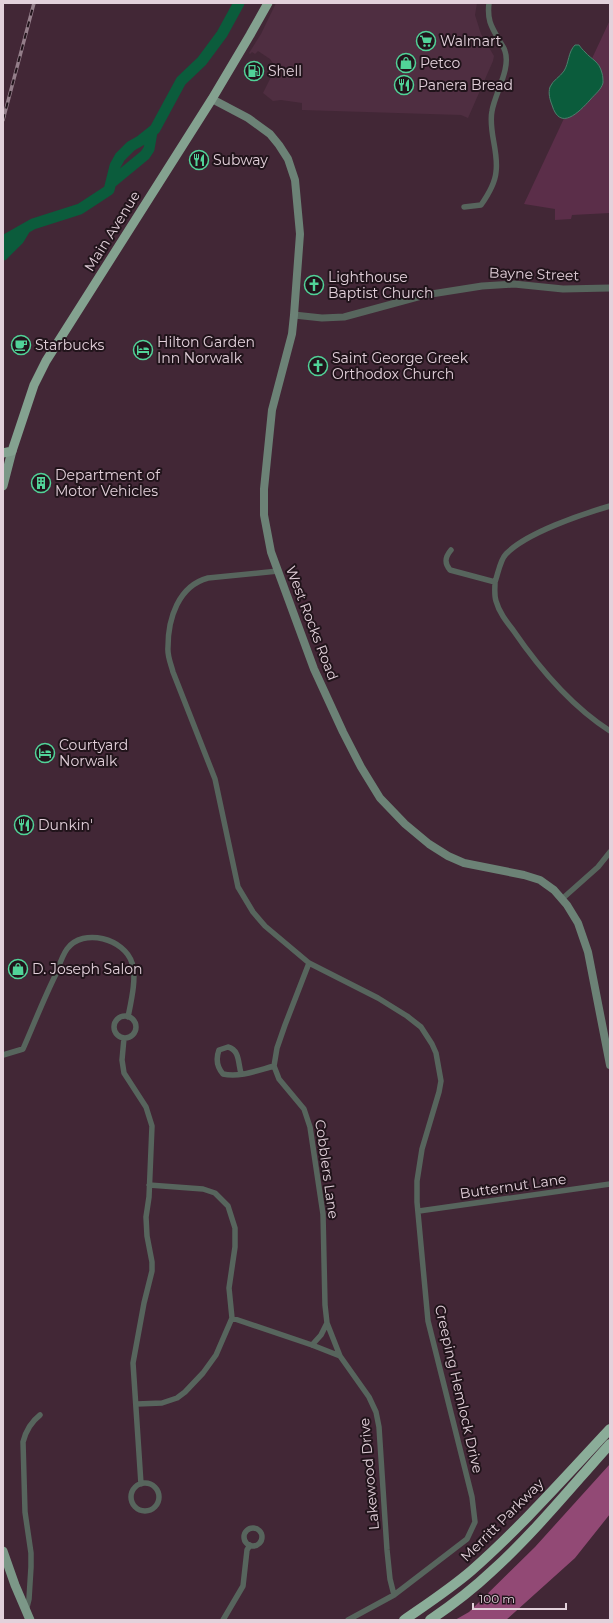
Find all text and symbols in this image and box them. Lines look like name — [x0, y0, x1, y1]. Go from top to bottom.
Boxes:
supermarket icon: Walmart — [415, 30, 437, 52]
place label: Walmart — [440, 32, 502, 50]
shop icon: Petco — [395, 52, 417, 74]
place label: Petco — [420, 54, 461, 72]
fuel station icon: Shell — [243, 60, 265, 82]
place label: Shell — [268, 62, 302, 80]
restaurant icon: Panera Bread — [393, 74, 415, 96]
place label: Panera Bread — [418, 76, 513, 94]
restaurant icon: Subway — [188, 149, 210, 171]
place label: Subway — [213, 151, 268, 169]
street label: Main Avenue — [80, 187, 144, 275]
street label: Bayne Street — [489, 263, 580, 285]
place label: Lighthouse Baptist Church — [328, 268, 433, 302]
church icon: Lighthouse Baptist Church — [303, 274, 325, 296]
place label: Hilton Garden Inn Norwalk — [157, 333, 255, 367]
cafe icon: Starbucks — [10, 334, 32, 356]
place label: Starbucks — [35, 336, 105, 354]
hotel icon: Hilton Garden Inn Norwalk — [132, 339, 154, 361]
place label: Saint George Greek Orthodox Church — [332, 349, 469, 383]
church icon: Saint George Greek Orthodox Church — [307, 355, 329, 377]
place label: Department of Motor Vehicles — [55, 466, 161, 500]
building icon: Department of Motor Vehicles — [30, 472, 52, 494]
street label: West Rocks Road — [282, 563, 342, 683]
place label: Courtyard Norwalk — [59, 736, 128, 770]
hotel icon: Courtyard Norwalk — [34, 742, 56, 764]
restaurant icon: Dunkin' — [13, 814, 35, 836]
place label: Dunkin' — [38, 816, 93, 834]
shop icon: D. Joseph Salon — [7, 958, 29, 980]
place label: D. Joseph Salon — [32, 960, 143, 978]
street label: Cobblers Lane — [311, 1118, 343, 1220]
street label: Butternut Lane — [459, 1170, 567, 1202]
street label: Creeping Hemlock Drive — [431, 1303, 487, 1475]
street label: Lakewood Drive — [355, 1417, 383, 1531]
street label: Merritt Parkway — [457, 1474, 548, 1565]
scale bar — [473, 1585, 566, 1611]
text: 100 m — [479, 1591, 515, 1606]

